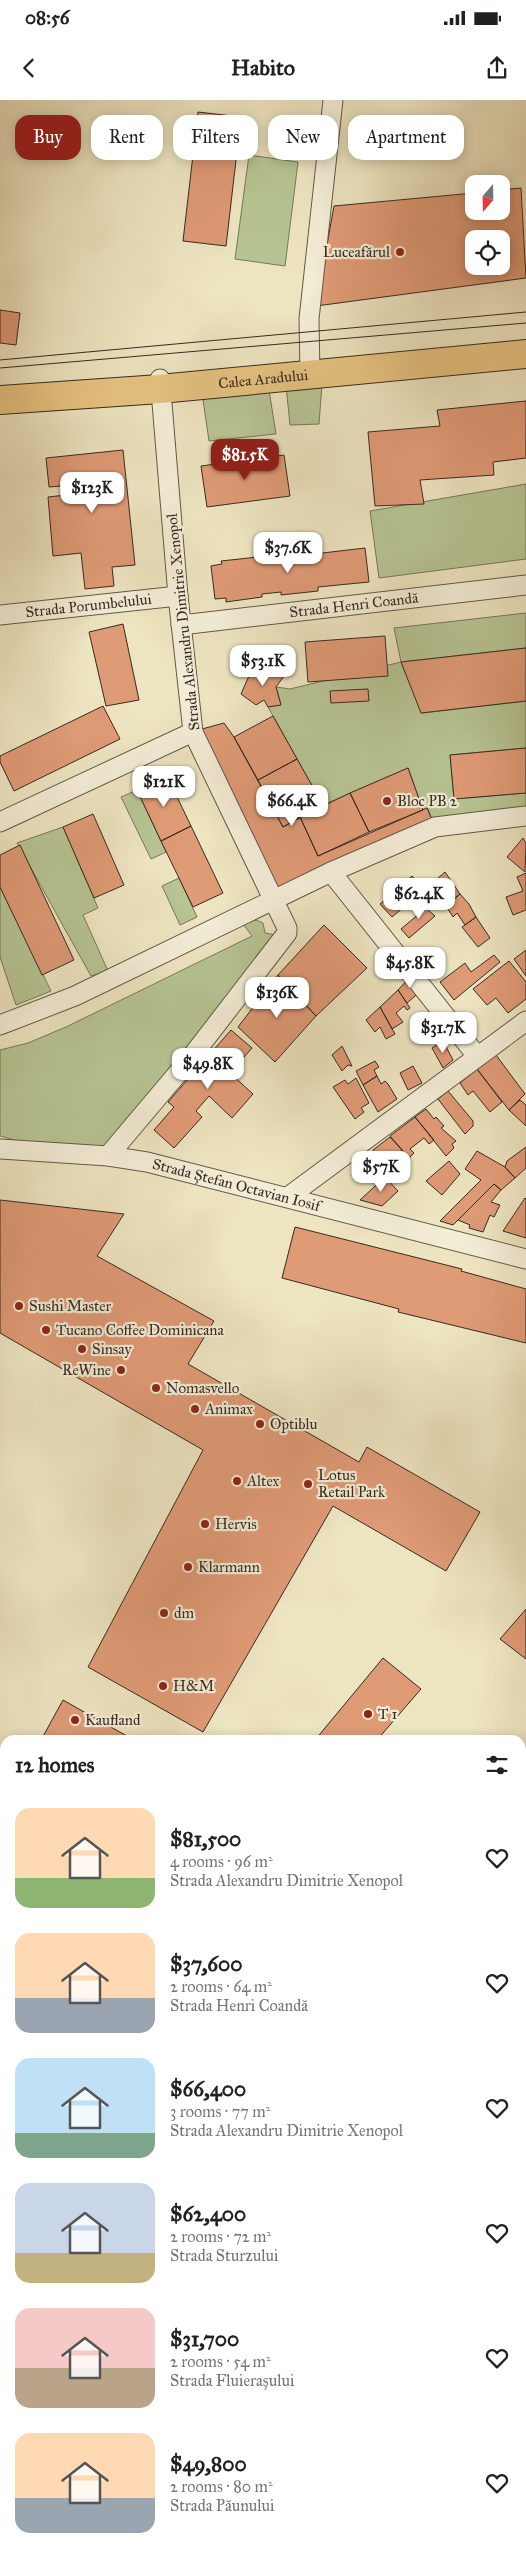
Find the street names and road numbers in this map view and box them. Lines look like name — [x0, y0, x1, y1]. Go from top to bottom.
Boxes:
street label: Calea Aradului — [217, 366, 309, 392]
street label: Strada Alexandru Dimitrie Xenopol — [163, 511, 203, 732]
street label: Strada Henri Coandă — [288, 588, 420, 621]
street label: Strada Porumbelului — [25, 590, 152, 621]
street label: Strada Ștefan Octavian Iosif — [150, 1155, 325, 1216]

